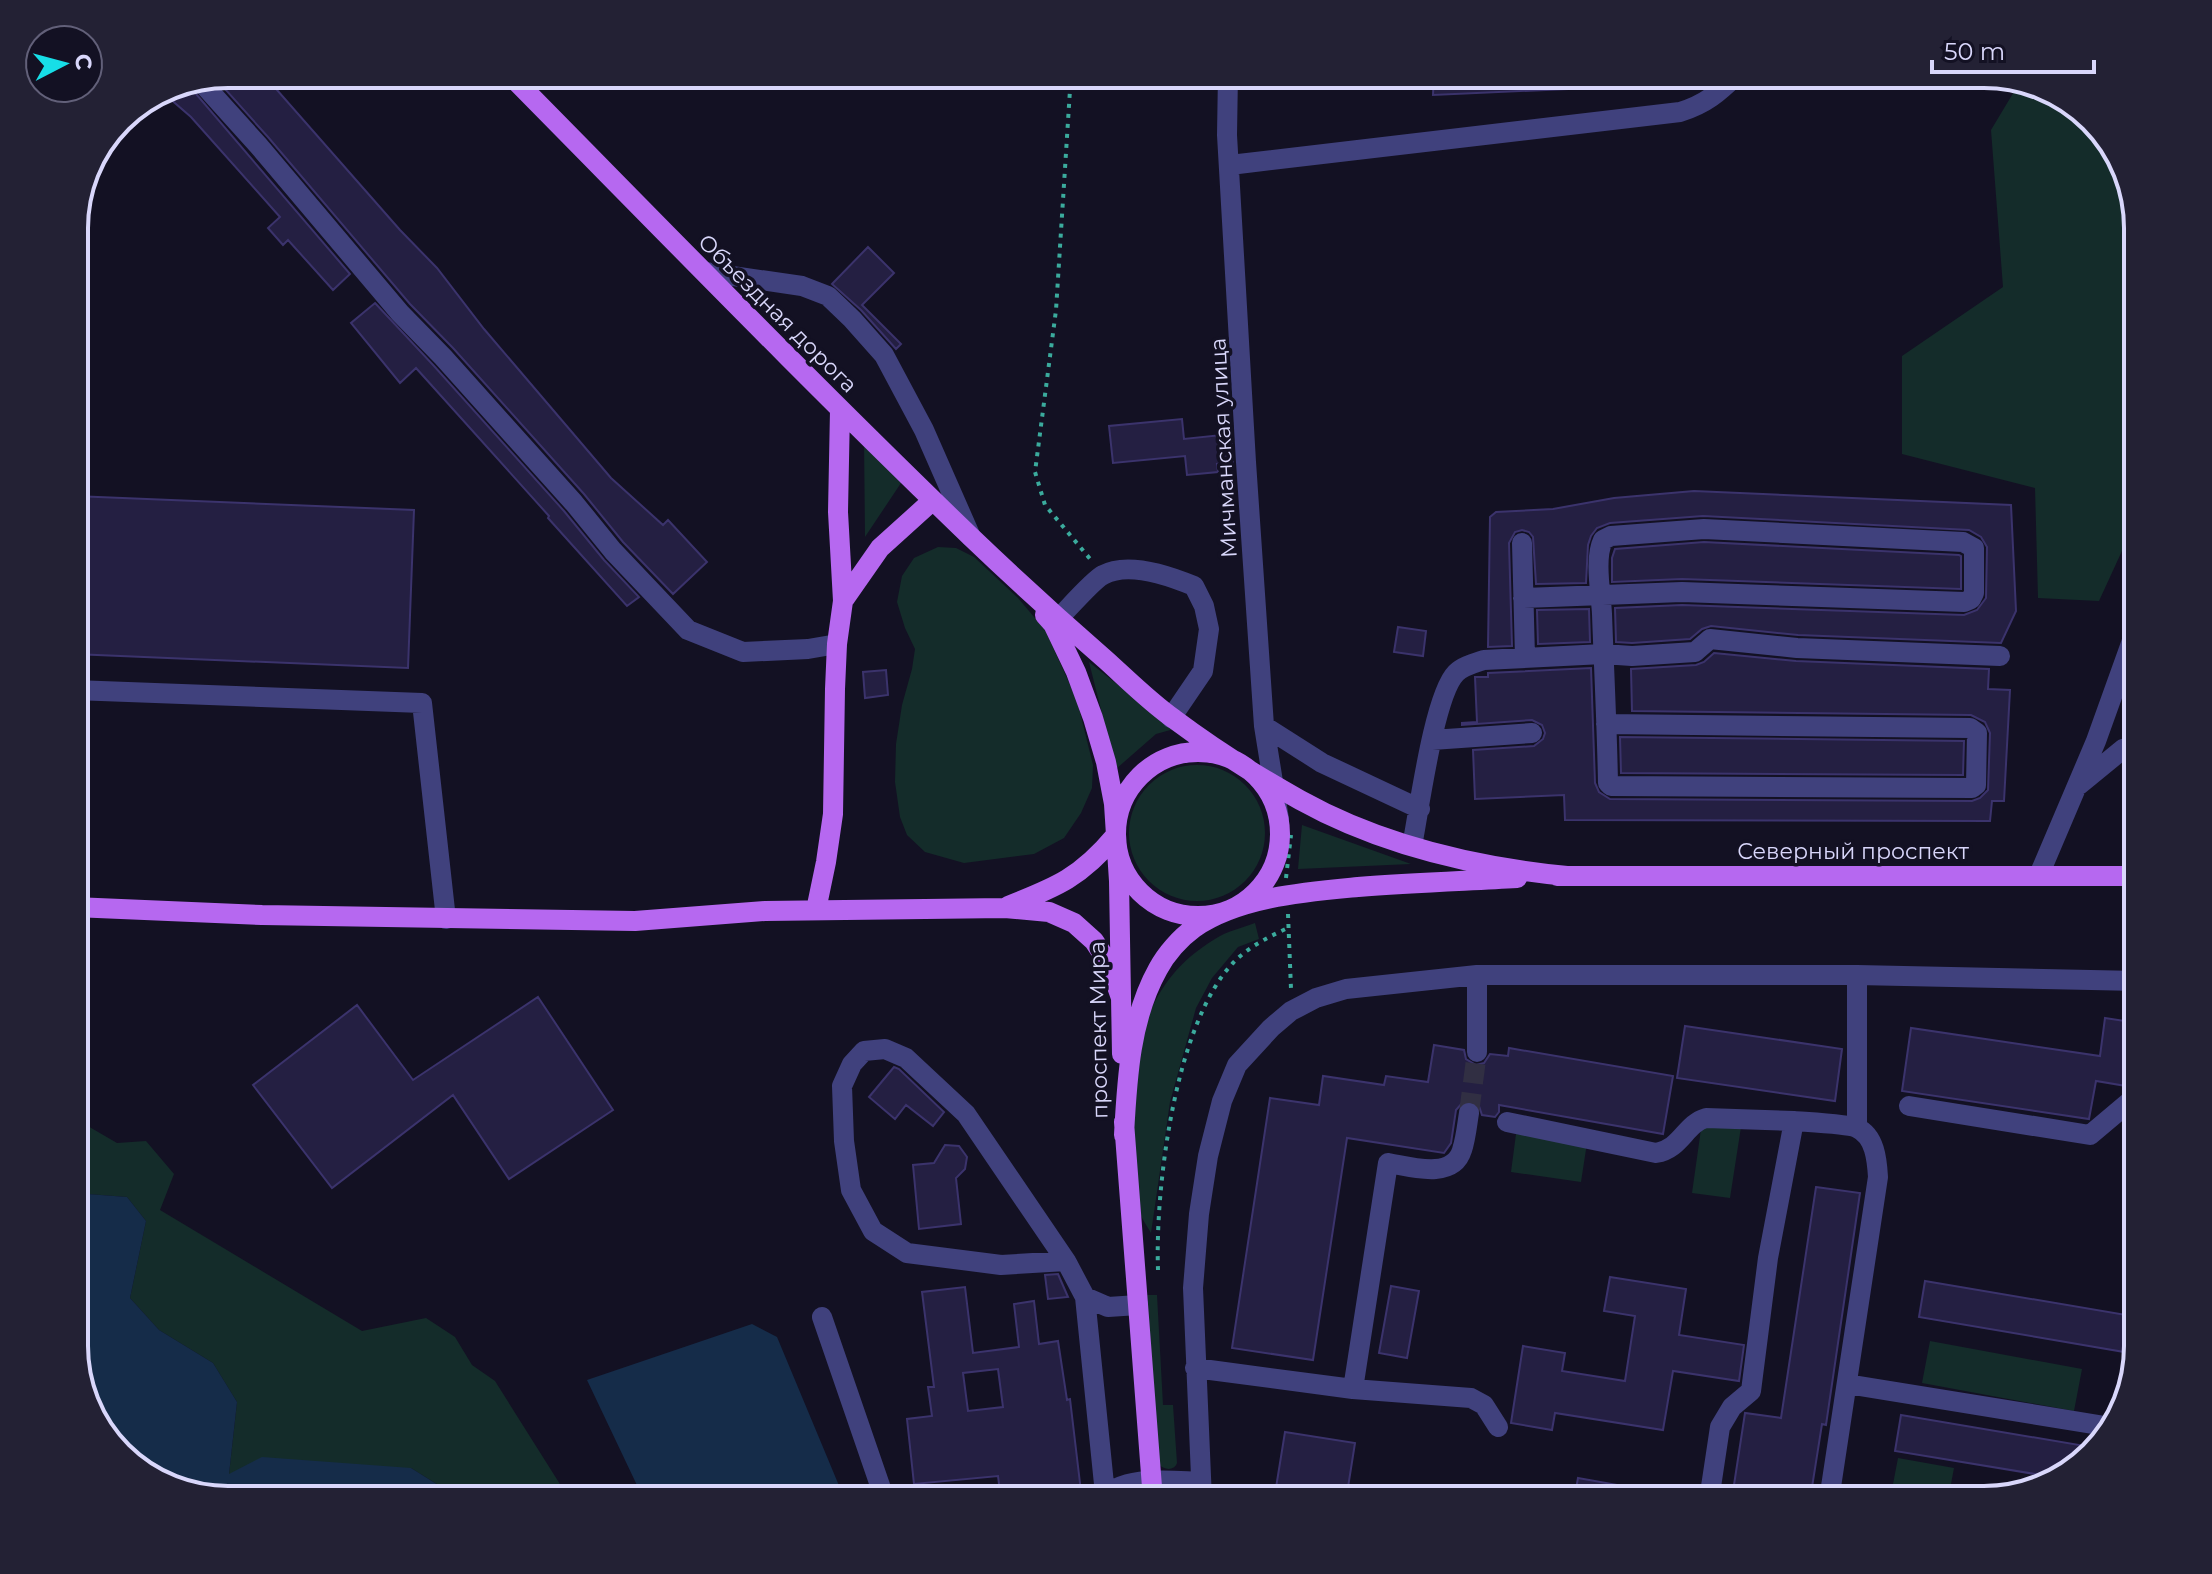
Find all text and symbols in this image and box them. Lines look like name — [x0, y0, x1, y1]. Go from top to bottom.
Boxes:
north arrow — [24, 24, 104, 104]
scale bar — [1932, 24, 2094, 74]
text: 50 m — [1944, 37, 2005, 66]
text: С — [69, 53, 98, 71]
street label: Объездная дорога — [693, 228, 863, 398]
street label: Мичманская улица — [1204, 337, 1243, 559]
street label: Северный проспект — [1737, 838, 1969, 865]
street label: проспект Мира — [1083, 941, 1114, 1119]

